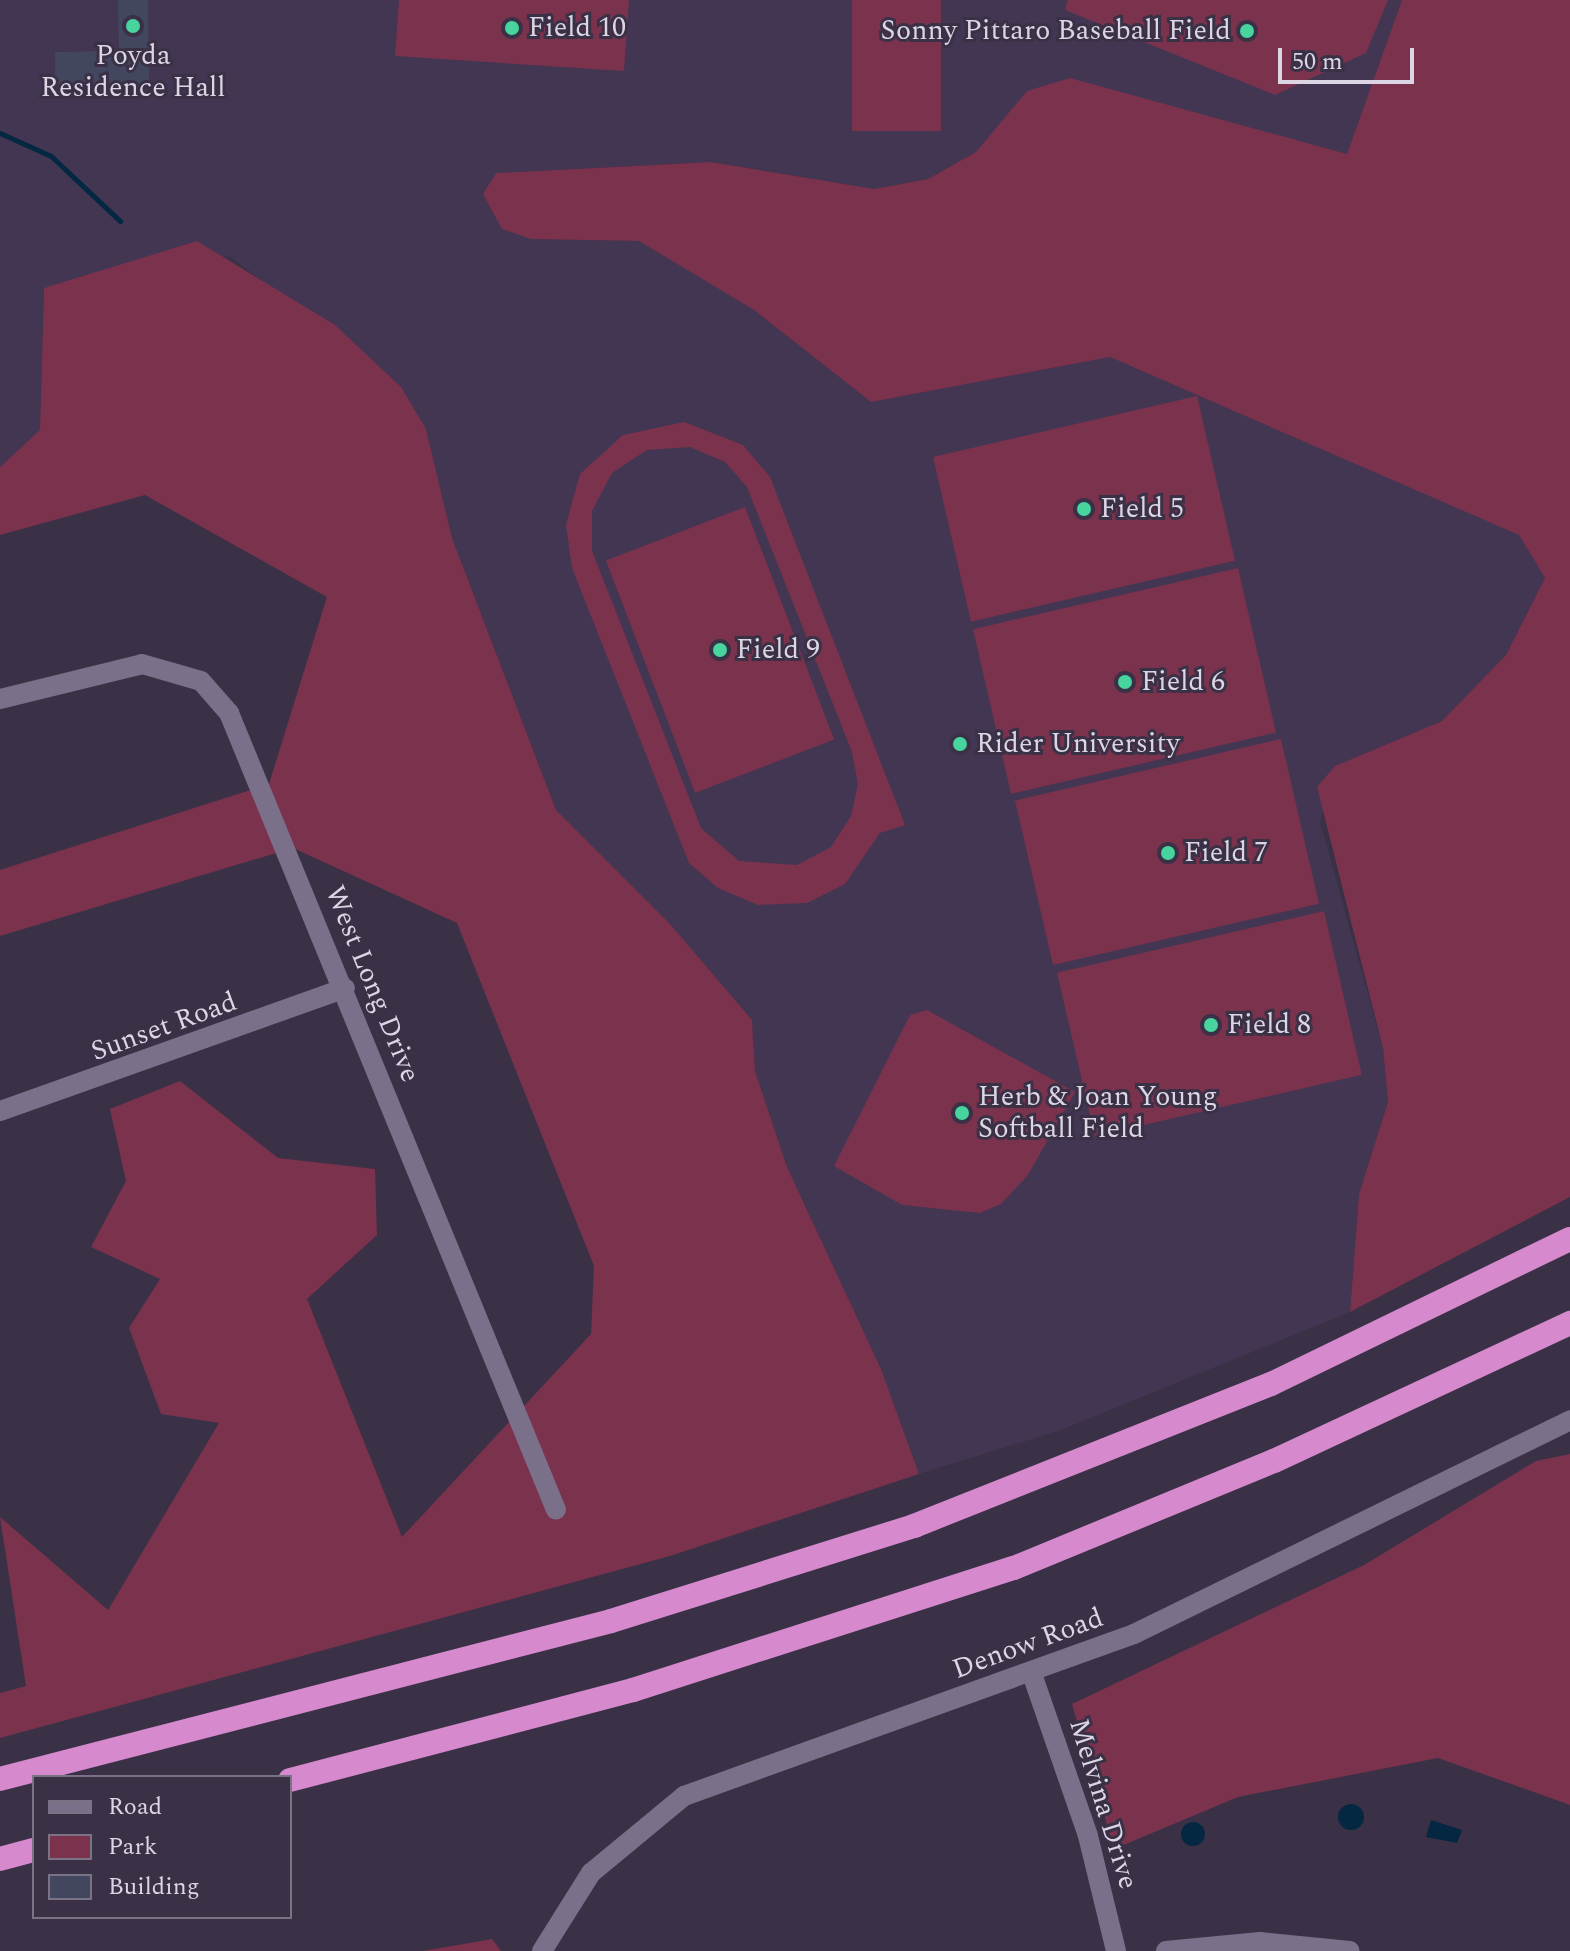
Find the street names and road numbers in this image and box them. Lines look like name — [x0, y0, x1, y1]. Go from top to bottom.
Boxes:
street label: West Long Drive — [317, 881, 427, 1087]
street label: Sunset Road — [87, 985, 241, 1069]
street label: Denow Road — [948, 1601, 1108, 1687]
street label: Melvina Drive — [1061, 1715, 1145, 1893]

